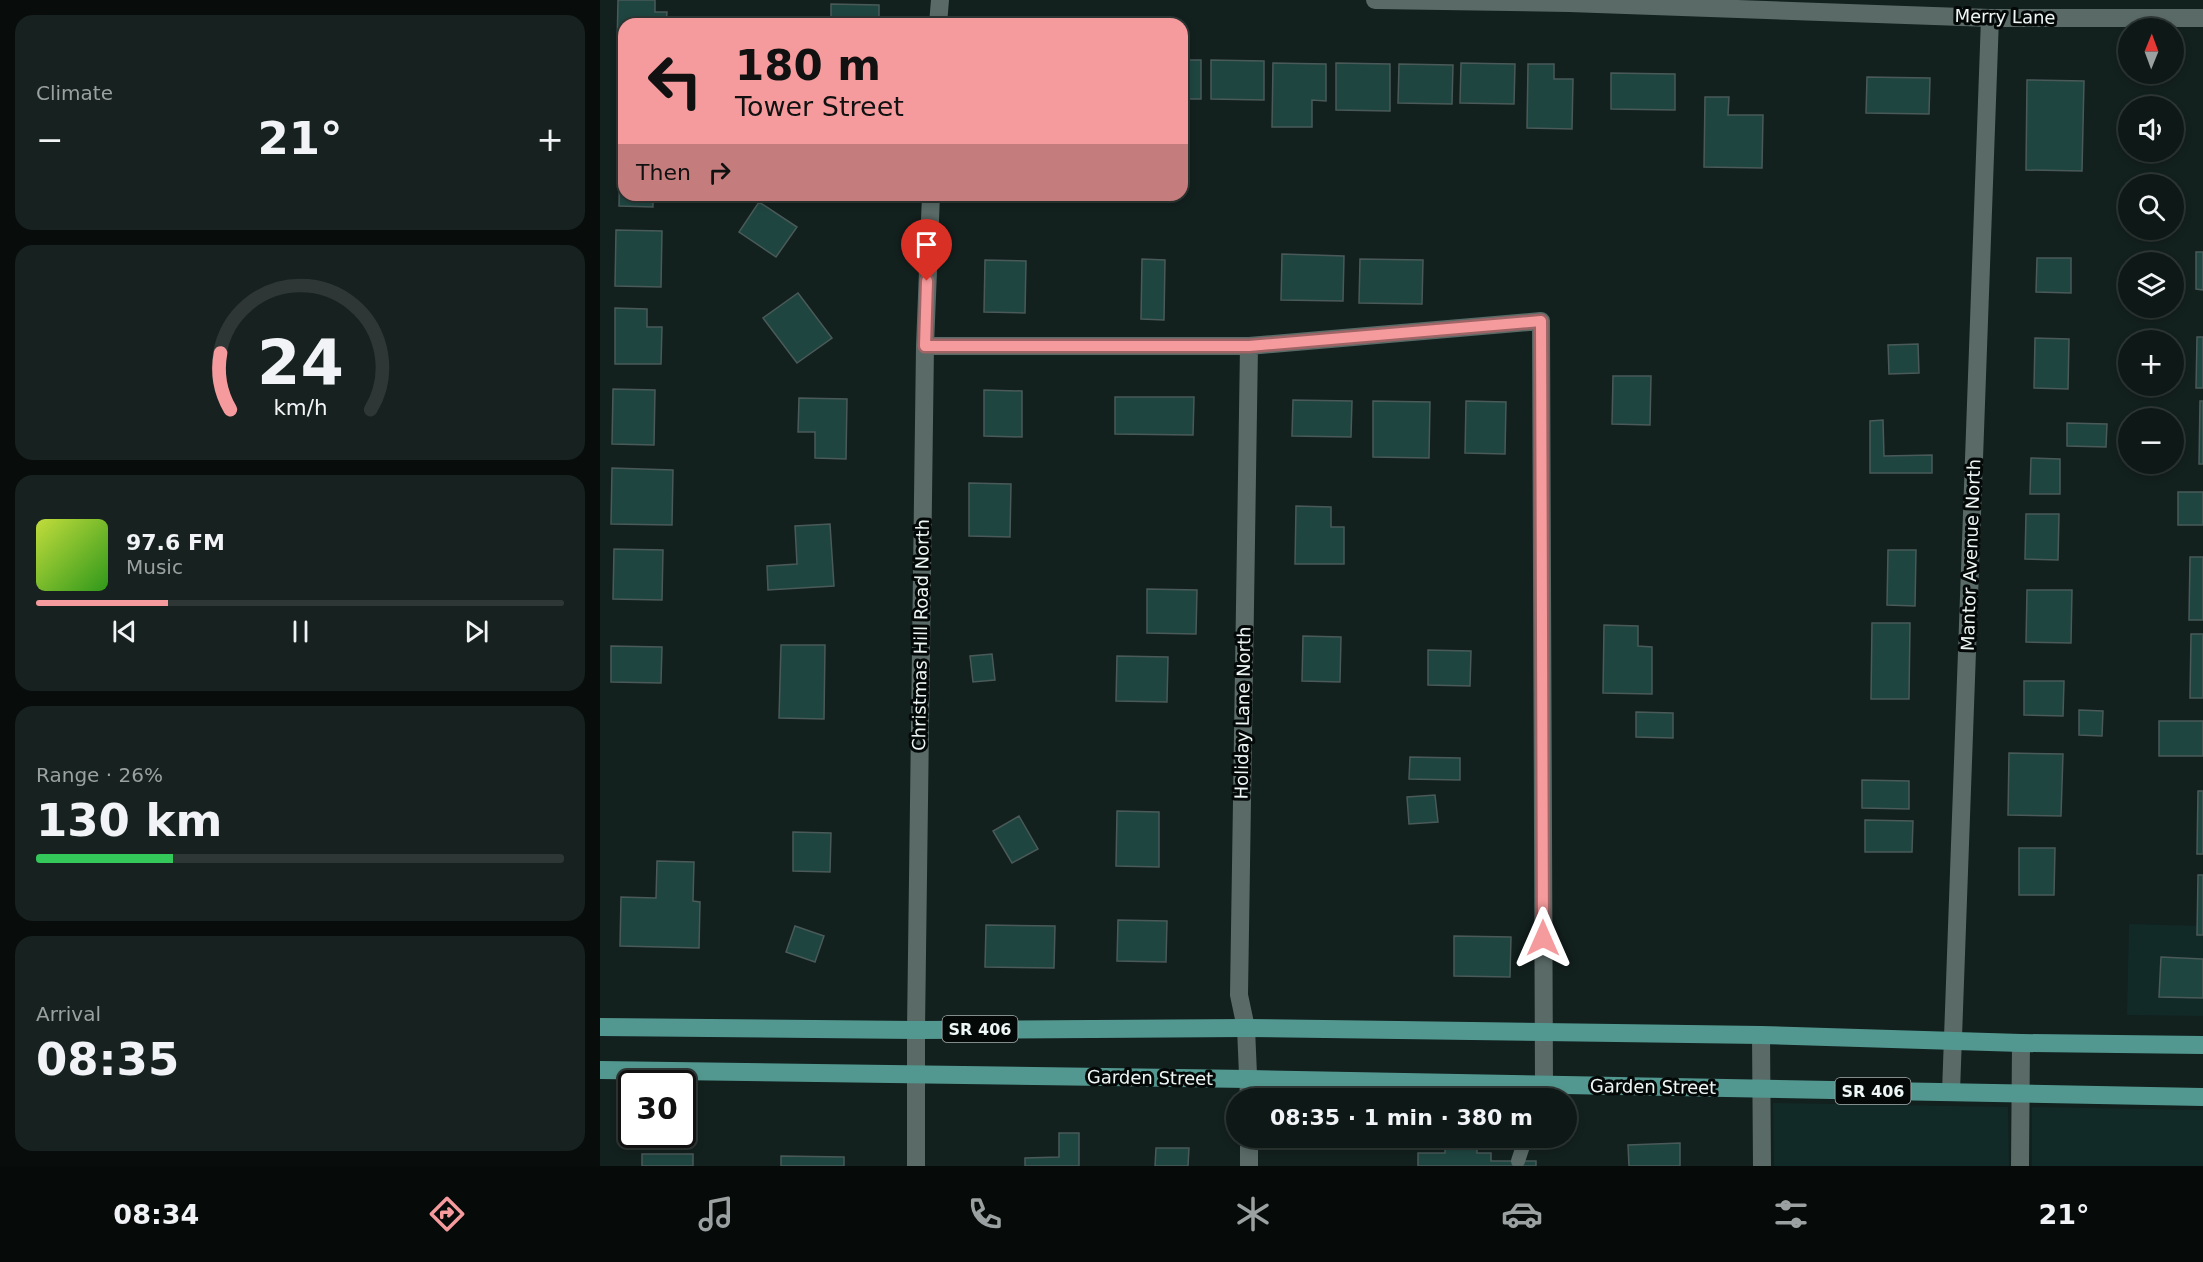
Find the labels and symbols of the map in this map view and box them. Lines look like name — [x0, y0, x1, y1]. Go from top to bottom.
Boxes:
street label: Merry Lane — [1954, 5, 2056, 28]
north arrow — [2118, 18, 2184, 84]
pin — [901, 219, 952, 281]
street label: Mantor Avenue North — [1957, 459, 1984, 651]
street label: Christmas Hill Road North — [908, 519, 933, 751]
street label: Holiday Lane North — [1230, 626, 1255, 800]
position arrow — [1511, 906, 1575, 970]
road number: SR 406 — [942, 1016, 1018, 1042]
street label: Garden Street — [1087, 1066, 1213, 1089]
speed limit sign: 30 — [618, 1070, 696, 1148]
street label: Garden Street — [1590, 1075, 1716, 1098]
road number: SR 406 — [1836, 1078, 1910, 1104]

